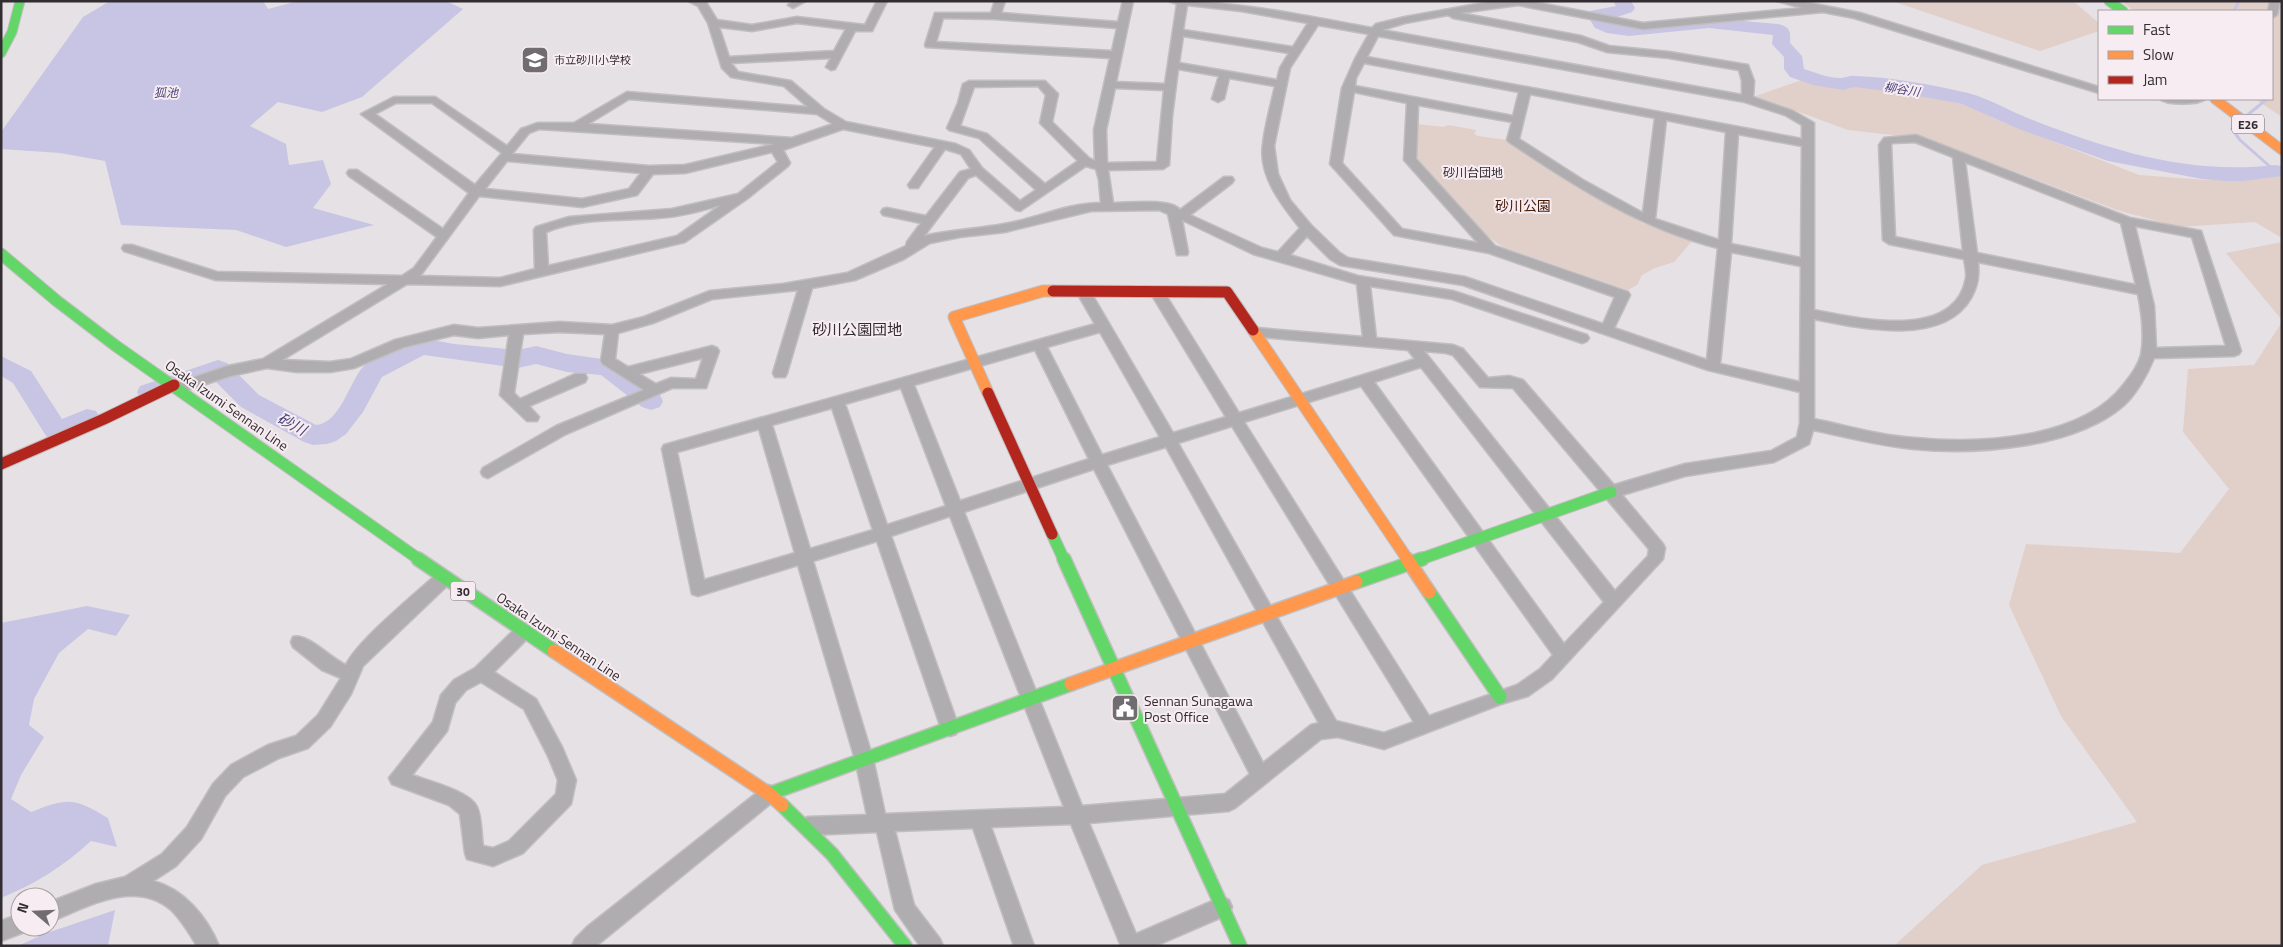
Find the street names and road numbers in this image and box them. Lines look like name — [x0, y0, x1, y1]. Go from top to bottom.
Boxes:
road number: E26 — [2232, 115, 2264, 134]
street label: Osaka Izumi Sennan Line — [161, 354, 293, 456]
road number: 30 — [450, 582, 476, 600]
street label: Osaka Izumi Sennan Line — [492, 586, 626, 686]

